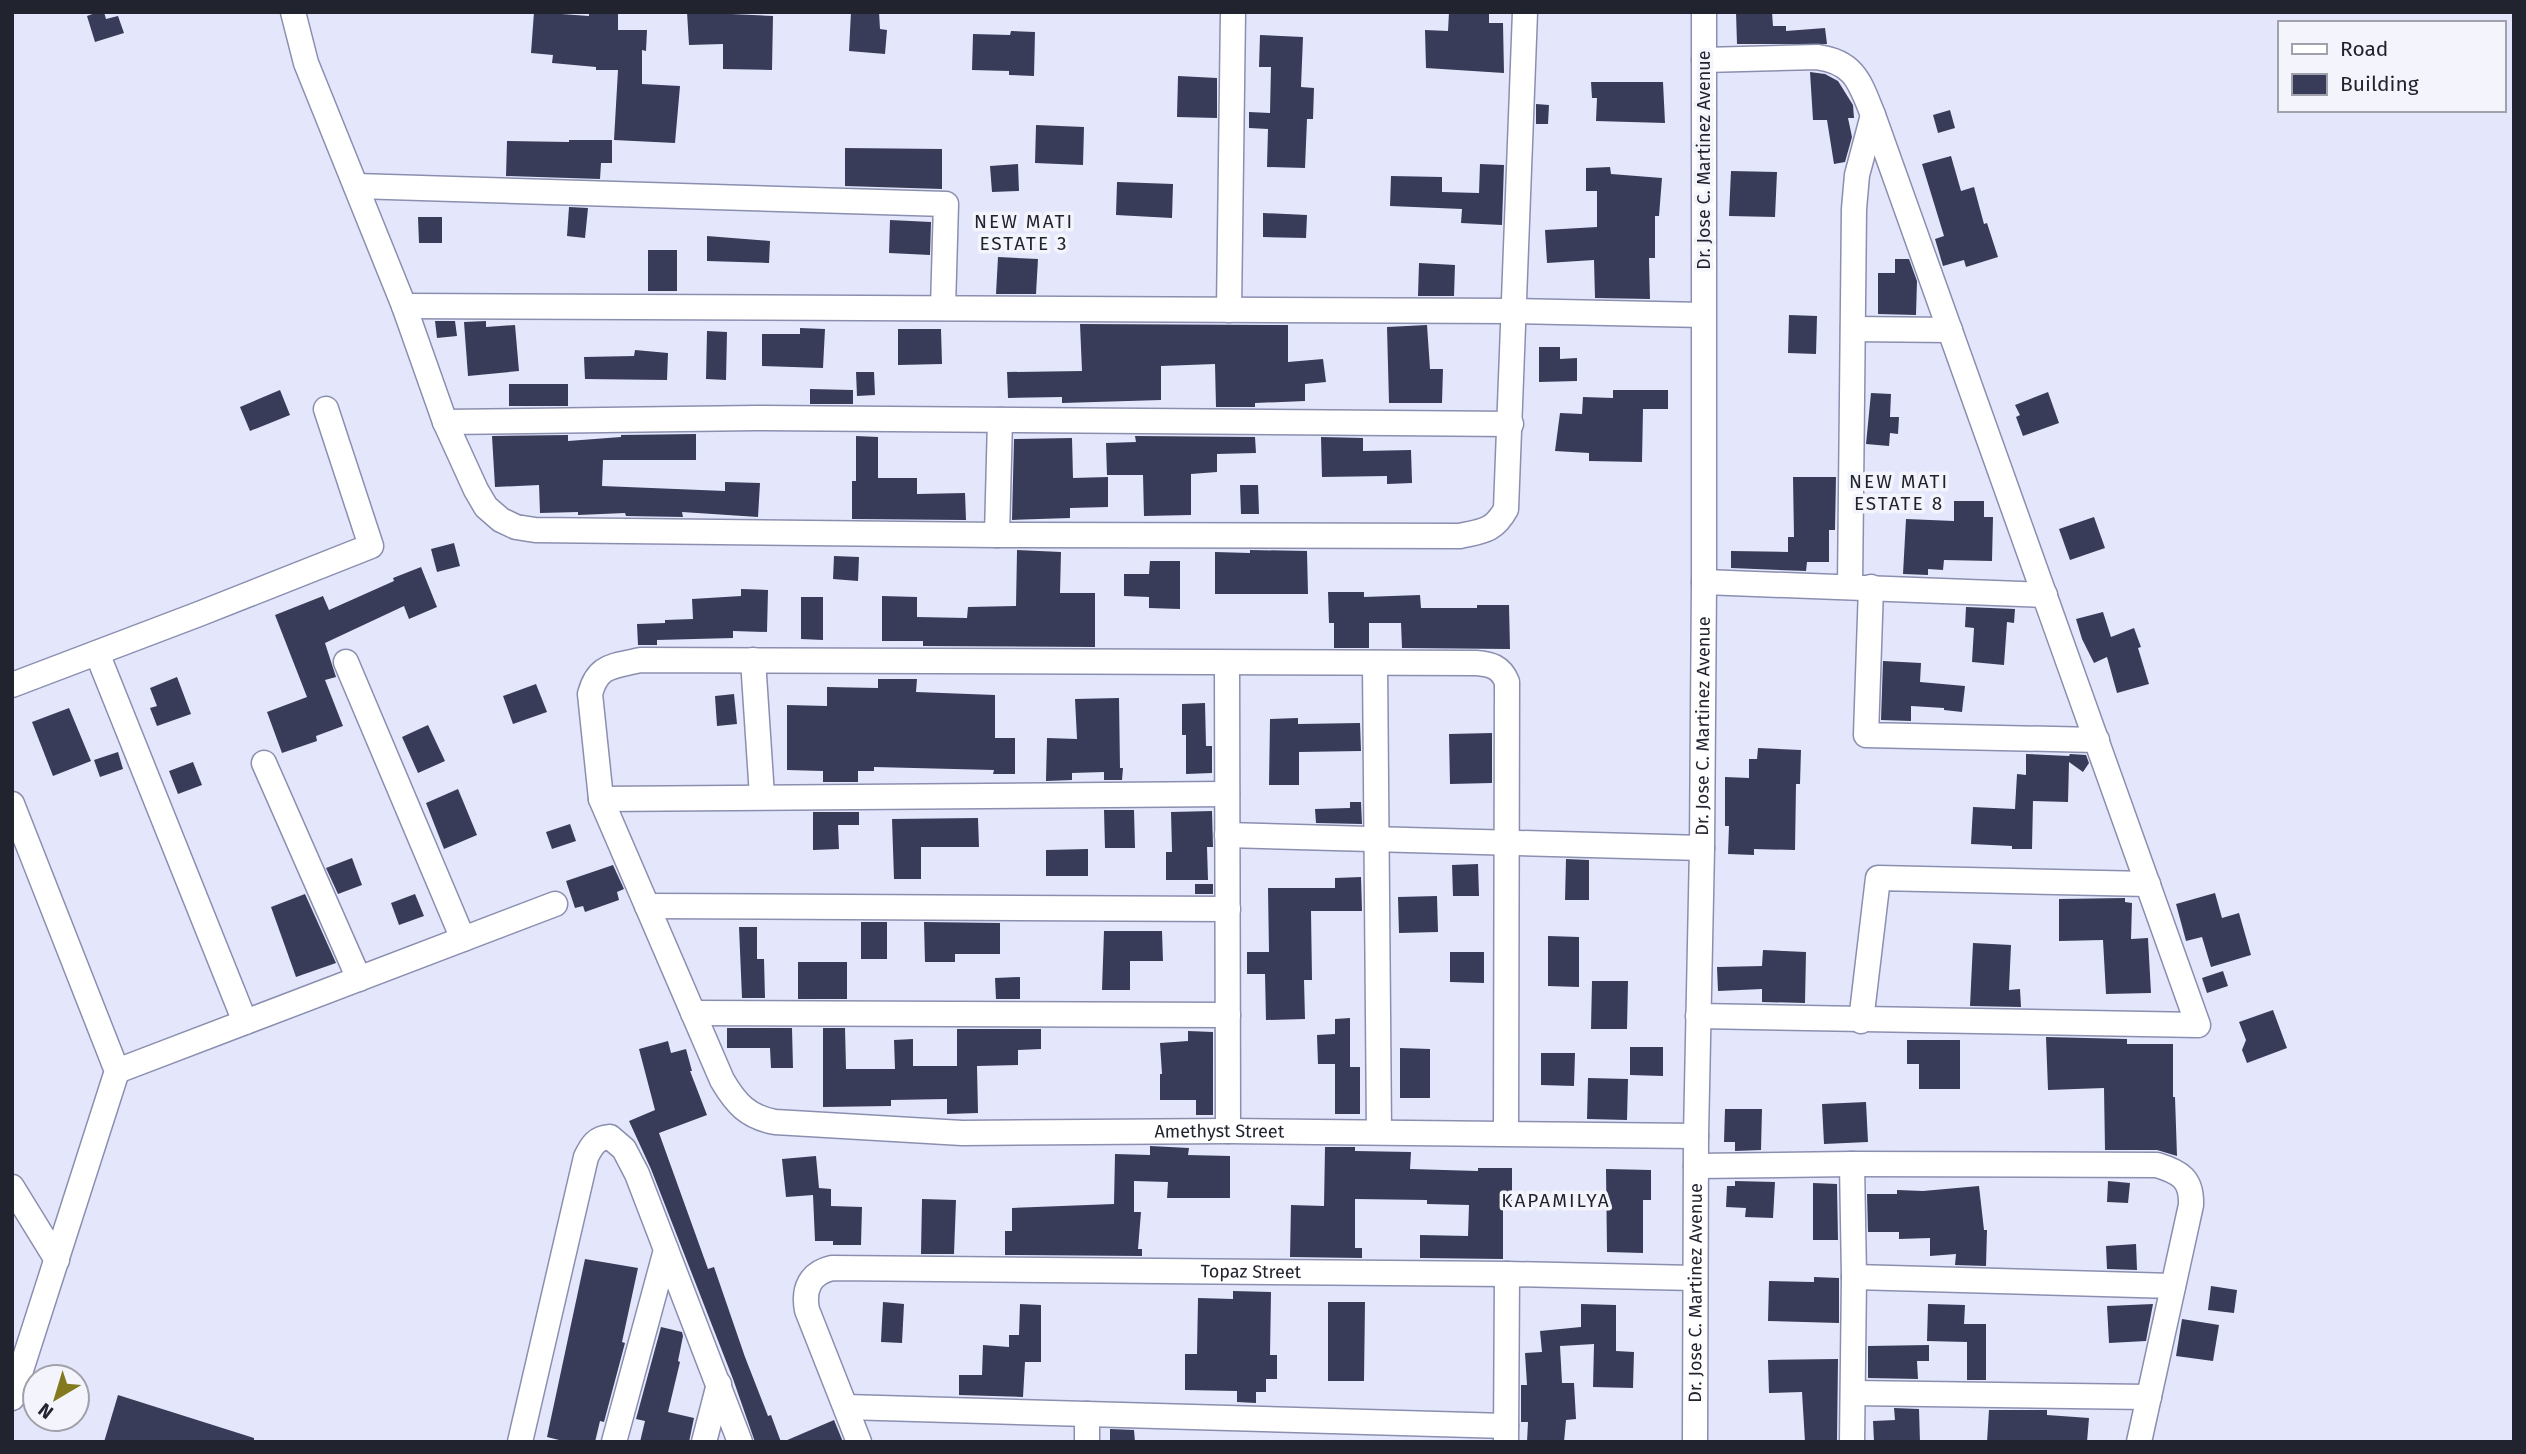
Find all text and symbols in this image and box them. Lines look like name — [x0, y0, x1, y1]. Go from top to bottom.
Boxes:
legend — [2278, 21, 2505, 112]
text: Road — [2340, 36, 2388, 62]
street label: Dr. Jose C. Martinez Avenue — [1693, 50, 1715, 270]
text: Building — [2340, 71, 2419, 97]
district label: NEW MATI ESTATE 3 — [974, 210, 1074, 255]
district label: NEW MATI ESTATE 8 — [1849, 470, 1949, 515]
street label: Dr. Jose C. Martinez Avenue — [1691, 616, 1715, 836]
street label: Amethyst Street — [1154, 1120, 1285, 1143]
street label: Dr. Jose C. Martinez Avenue — [1684, 1183, 1707, 1403]
district label: KAPAMILYA — [1501, 1189, 1611, 1212]
street label: Topaz Street — [1200, 1260, 1302, 1283]
north arrow — [21, 1363, 91, 1433]
text: N — [34, 1398, 58, 1424]

